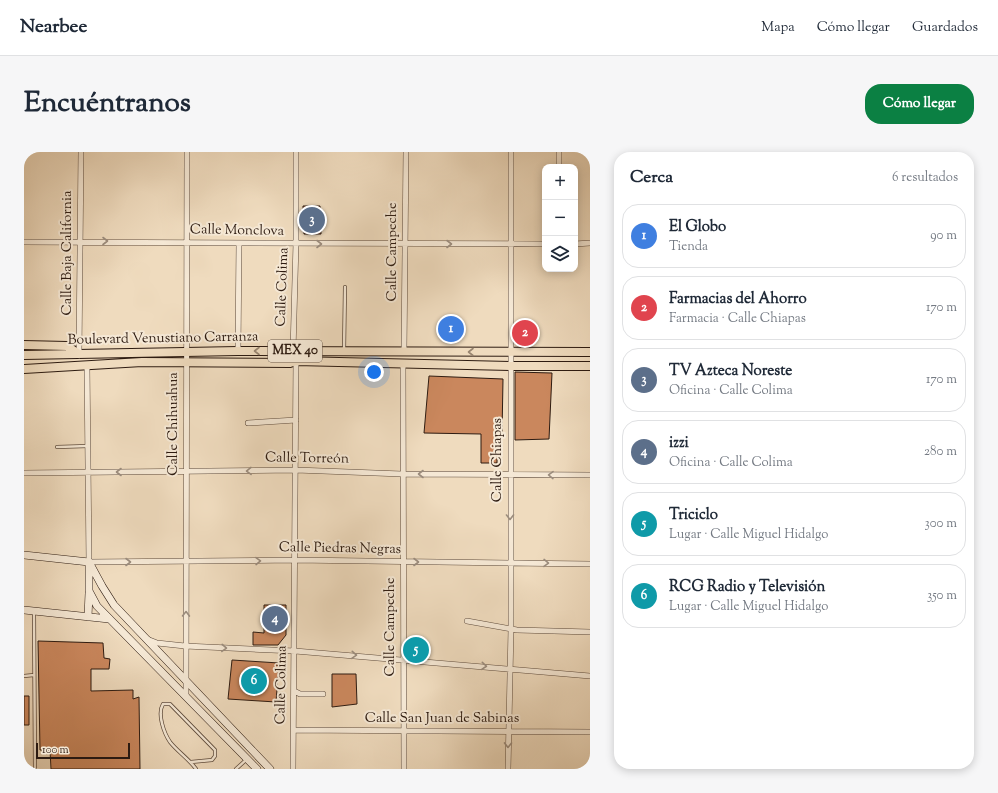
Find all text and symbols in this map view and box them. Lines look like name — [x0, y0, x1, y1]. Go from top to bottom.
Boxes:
text: Nearbee — [20, 14, 87, 41]
text: Mapa — [761, 18, 795, 38]
text: Cómo llegar — [817, 18, 890, 38]
text: Guardados — [912, 18, 978, 38]
text: Encuéntranos — [24, 84, 191, 124]
button: Cómo llegar — [865, 84, 974, 124]
map controls — [542, 164, 578, 272]
button: + — [542, 164, 578, 200]
text: Cerca — [630, 166, 673, 190]
text: 6 resultados — [892, 169, 958, 187]
street label: Calle Baja California — [58, 190, 78, 315]
button: − — [542, 200, 578, 236]
street label: Calle Campeche — [383, 203, 403, 301]
pin: 3 — [299, 205, 325, 235]
text: El Globo — [669, 217, 726, 238]
street label: Calle Monclova — [190, 220, 285, 242]
text: 1 — [642, 227, 646, 245]
text: 90 m — [930, 227, 957, 245]
button: layers — [542, 236, 578, 272]
one-way arrow — [102, 237, 108, 246]
text: Tienda — [669, 238, 708, 256]
one-way arrow — [316, 240, 322, 248]
one-way arrow — [446, 240, 452, 248]
street label: Calle Colima — [272, 247, 294, 327]
text: Farmacias del Ahorro — [669, 289, 807, 310]
text: 2 — [641, 299, 647, 317]
text: 170 m — [926, 299, 957, 317]
text: Farmacia · Calle Chiapas — [669, 310, 806, 328]
pin: 1 — [438, 314, 464, 344]
pin: 2 — [512, 318, 538, 348]
street label: Boulevard Venustiano Carranza — [67, 327, 259, 351]
road number: MEX 40 — [268, 340, 322, 362]
one-way arrow — [254, 347, 260, 355]
one-way arrow — [468, 348, 474, 356]
text: TV Azteca Noreste — [669, 361, 792, 382]
your location — [364, 362, 384, 382]
text: 3 — [641, 371, 647, 389]
text: 170 m — [926, 371, 957, 389]
street label: Calle Chihuahua — [164, 372, 184, 476]
text: Oficina · Calle Colima — [669, 382, 793, 400]
street label: Calle Chiapas — [488, 418, 508, 502]
text: izzi — [669, 433, 689, 454]
text: 4 — [641, 443, 647, 461]
text: 280 m — [924, 443, 957, 461]
street label: Calle Torreón — [265, 448, 349, 470]
text: Oficina · Calle Colima — [669, 454, 793, 472]
one-way arrow — [246, 467, 252, 475]
one-way arrow — [116, 468, 122, 476]
one-way arrow — [418, 470, 424, 478]
one-way arrow — [548, 471, 554, 479]
text: Triciclo — [669, 505, 718, 526]
one-way arrow — [506, 514, 514, 520]
text: 5 — [642, 515, 646, 533]
text: 300 m — [925, 515, 957, 533]
text: Lugar · Calle Miguel Hidalgo — [669, 526, 828, 544]
street label: Calle Piedras Negras — [279, 538, 401, 560]
one-way arrow — [255, 557, 261, 565]
one-way arrow — [125, 558, 131, 566]
one-way arrow — [413, 558, 419, 566]
one-way arrow — [543, 559, 549, 567]
text: RCG Radio y Televisión — [669, 577, 825, 598]
street label: Calle Campeche — [381, 578, 401, 676]
text: 6 — [641, 587, 647, 605]
text: 350 m — [927, 587, 957, 605]
text: Lugar · Calle Miguel Hidalgo — [669, 598, 828, 616]
pin: 4 — [262, 604, 288, 634]
one-way arrow — [182, 611, 190, 617]
pin: 5 — [403, 635, 429, 665]
one-way arrow — [221, 643, 227, 652]
street label: Calle Colima — [271, 645, 293, 725]
one-way arrow — [351, 651, 357, 660]
one-way arrow — [481, 661, 487, 670]
pin: 6 — [241, 666, 267, 696]
street label: Calle San Juan de Sabinas — [365, 709, 519, 729]
scale bar — [36, 741, 130, 760]
text: 100 m — [42, 742, 69, 758]
one-way arrow — [504, 742, 512, 748]

